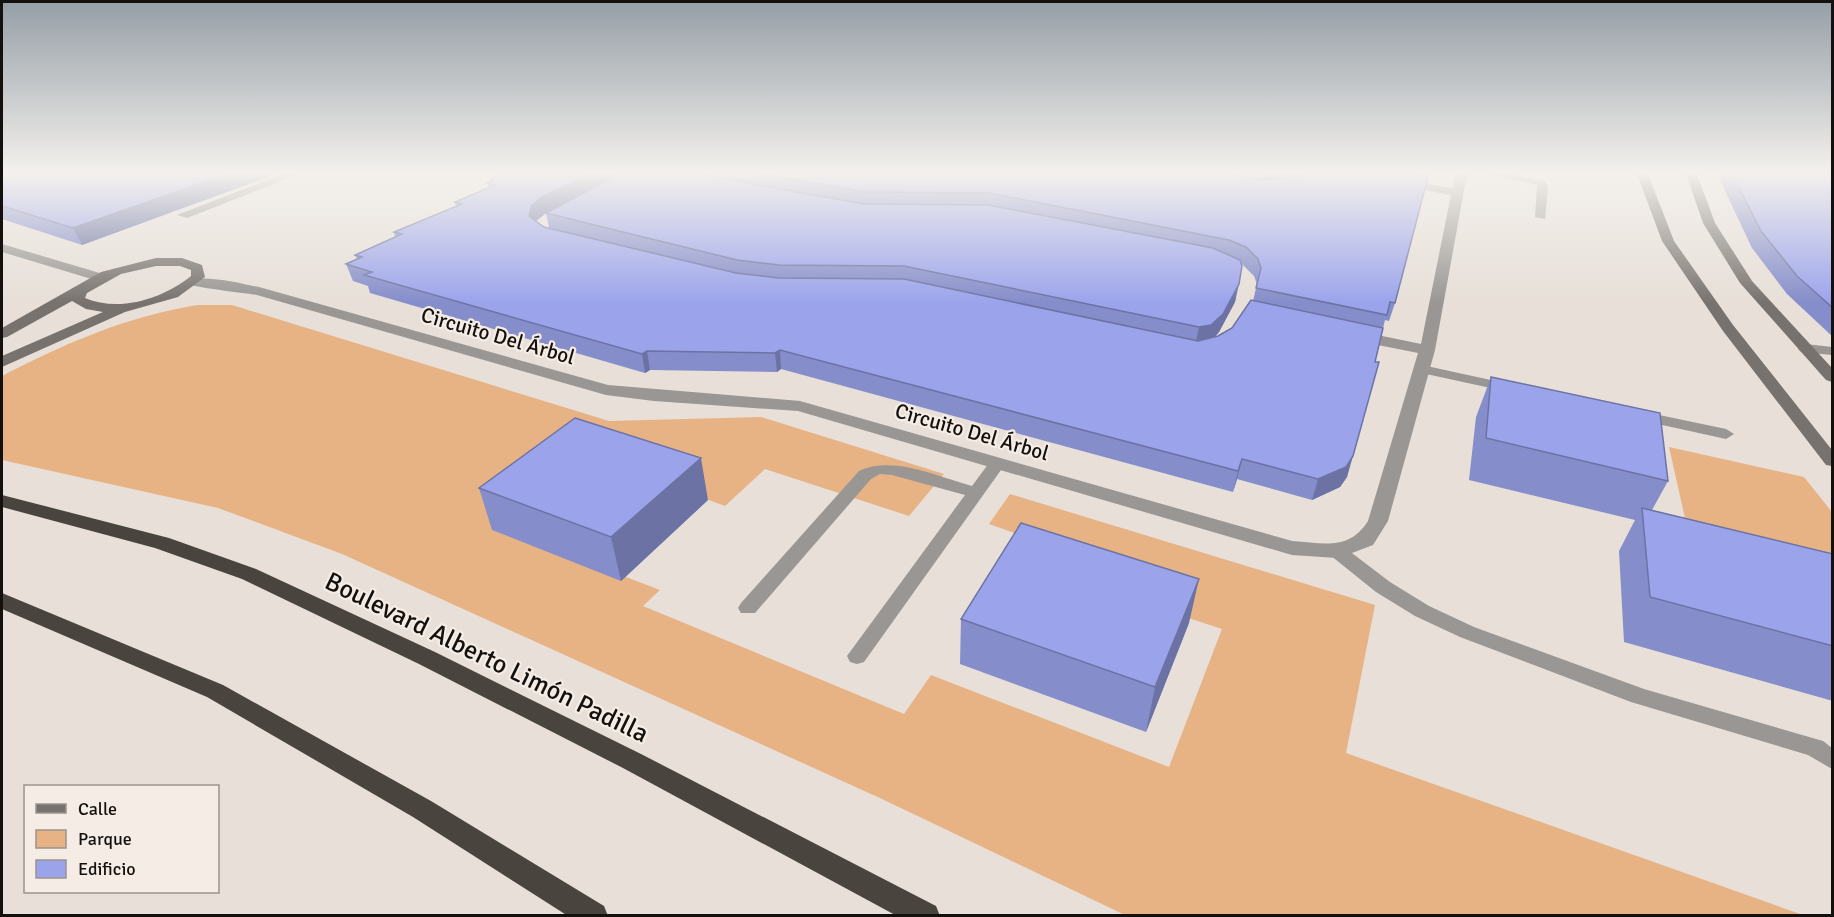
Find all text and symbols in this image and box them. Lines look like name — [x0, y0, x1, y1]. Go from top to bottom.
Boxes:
street label: Circuito Del Árbol — [418, 302, 578, 370]
street label: Circuito Del Árbol — [892, 398, 1052, 466]
street label: Boulevard Alberto Limón Padilla — [320, 565, 654, 750]
legend — [24, 785, 219, 893]
text: Calle — [78, 798, 117, 820]
text: Parque — [78, 828, 132, 850]
text: Edificio — [78, 858, 136, 880]

